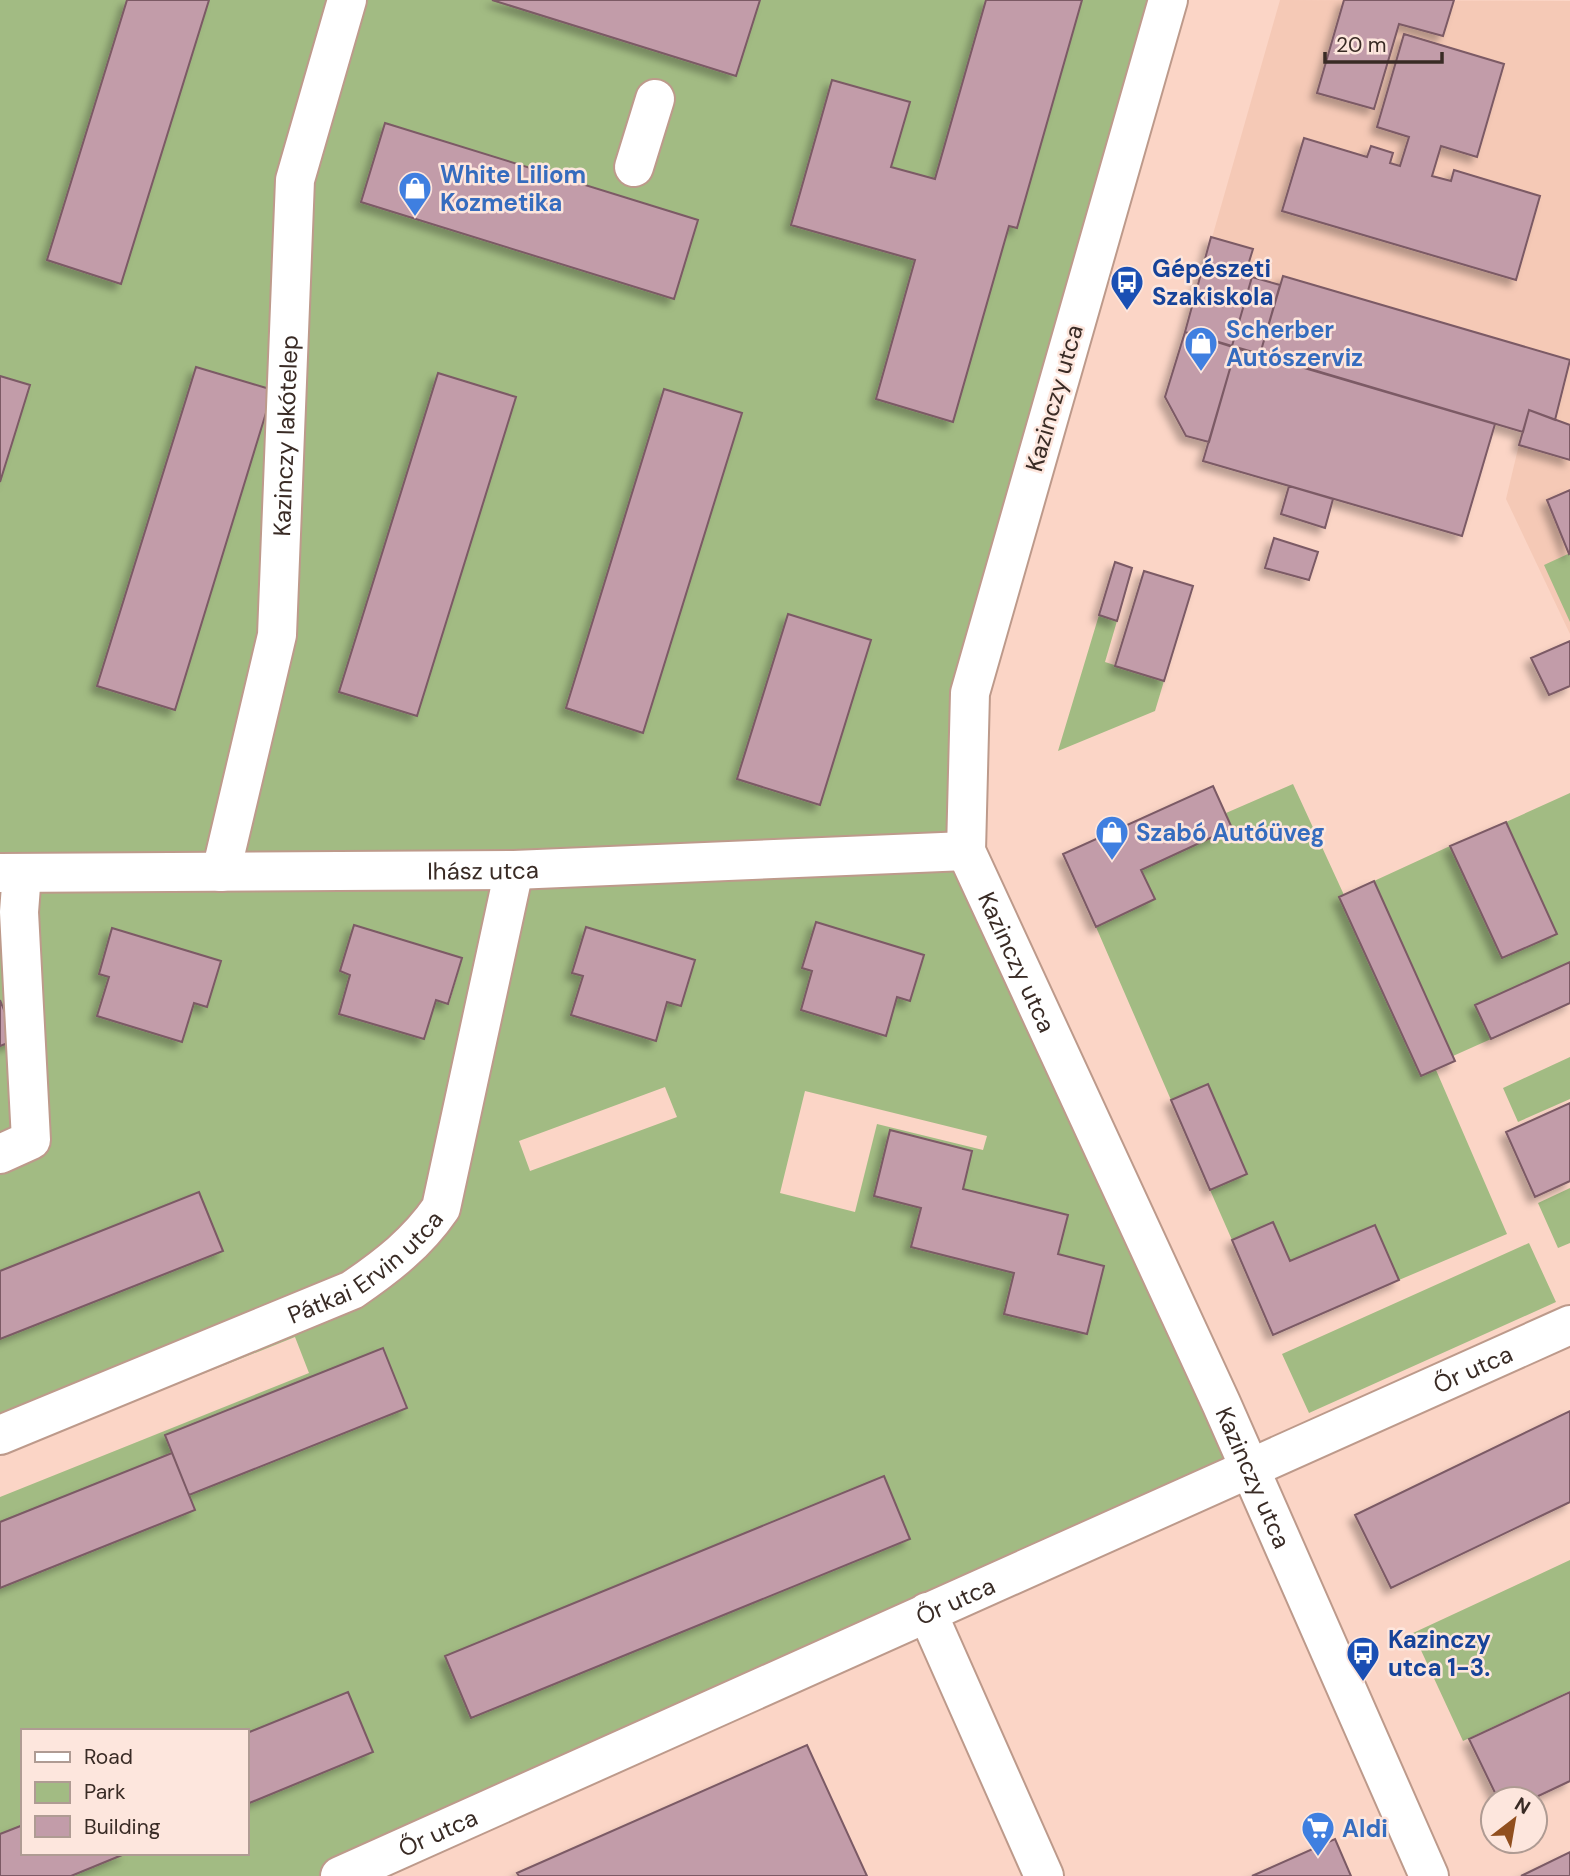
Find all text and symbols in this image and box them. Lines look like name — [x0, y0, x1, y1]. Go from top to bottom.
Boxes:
scale bar — [1325, 21, 1442, 65]
text: 20 m — [1336, 31, 1387, 59]
place label: White Liliom Kozmetika — [440, 159, 586, 218]
shop icon: White Liliom Kozmetika — [396, 169, 434, 218]
place label: Gépészeti Szakiskola — [1152, 253, 1274, 312]
bus stop icon: Gépészeti Szakiskola — [1108, 263, 1146, 312]
place label: Scherber Autószerviz — [1226, 314, 1363, 373]
street label: Kazinczy utca — [1018, 321, 1090, 475]
shop icon: Scherber Autószerviz — [1182, 324, 1220, 373]
street label: Kazinczy lakótelep — [265, 334, 304, 537]
shop icon: Szabó Autóüveg — [1093, 813, 1131, 862]
place label: Szabó Autóüveg — [1136, 817, 1325, 848]
street label: Ihász utca — [427, 853, 539, 886]
street label: Kazinczy utca — [971, 887, 1063, 1037]
street label: Pátkai Ervin utca — [283, 1204, 449, 1330]
street label: Őr utca — [1428, 1337, 1517, 1400]
street label: Kazinczy utca — [1209, 1402, 1298, 1553]
street label: Őr utca — [911, 1569, 1000, 1632]
place label: Kazinczy utca 1-3. — [1388, 1624, 1491, 1683]
bus stop icon: Kazinczy utca 1-3. — [1344, 1634, 1382, 1683]
legend — [21, 1729, 248, 1855]
text: Road — [84, 1743, 133, 1771]
text: Park — [84, 1778, 126, 1806]
north arrow — [1479, 1785, 1549, 1855]
text: N — [1510, 1792, 1535, 1820]
street label: Őr utca — [393, 1801, 482, 1863]
supermarket icon: Aldi — [1299, 1809, 1337, 1858]
text: Building — [84, 1813, 161, 1841]
place label: Aldi — [1342, 1813, 1388, 1844]

